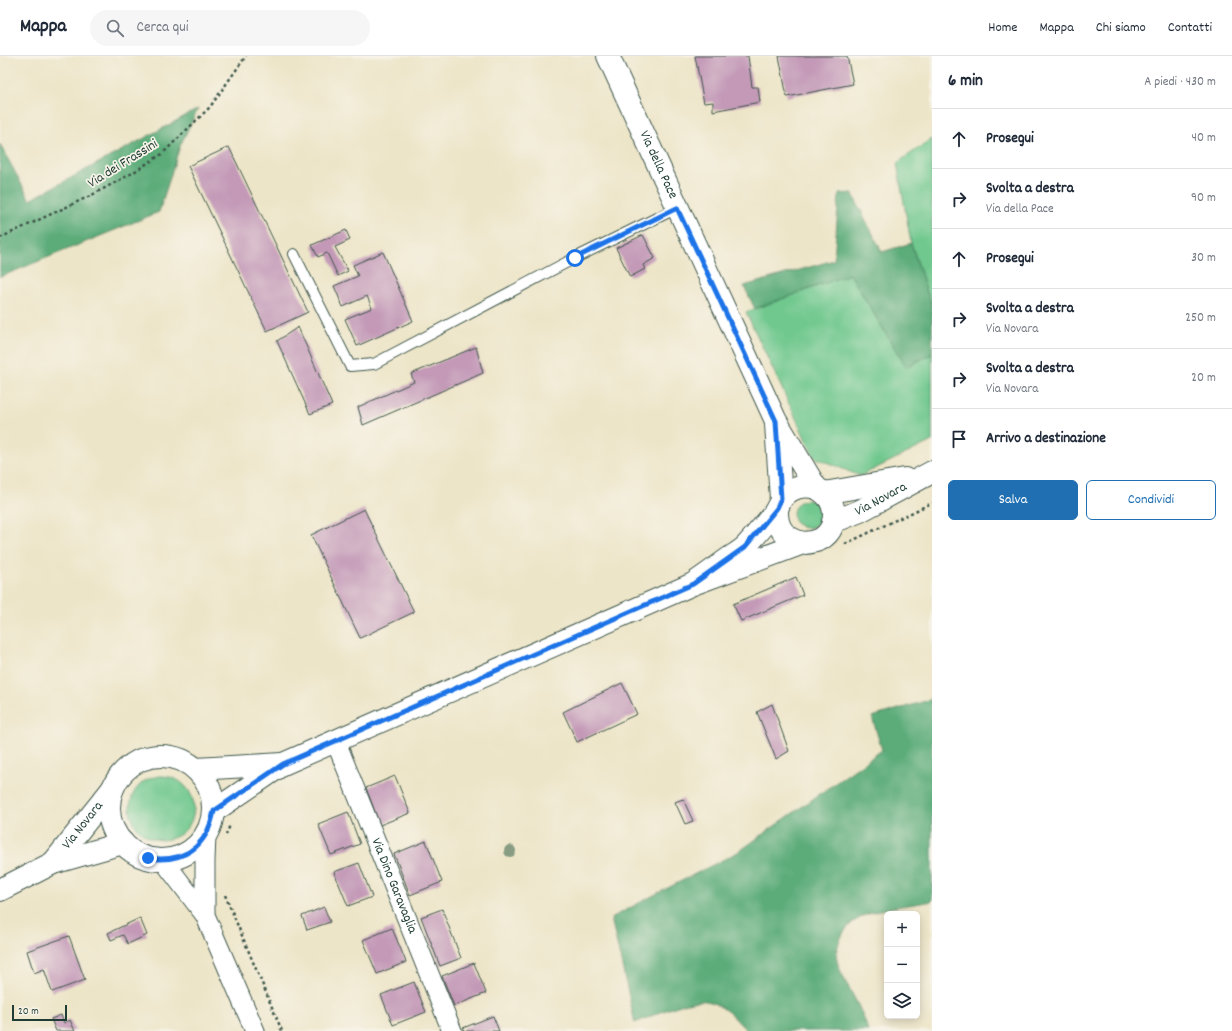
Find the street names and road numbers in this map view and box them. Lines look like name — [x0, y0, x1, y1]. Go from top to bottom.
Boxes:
street label: Via della Pace — [634, 128, 683, 202]
street label: Via dei Frassini — [84, 134, 162, 193]
street label: Via Novara — [852, 477, 911, 522]
street label: Via Novara — [58, 797, 109, 854]
street label: Via Dino Garavaglia — [366, 835, 422, 937]

